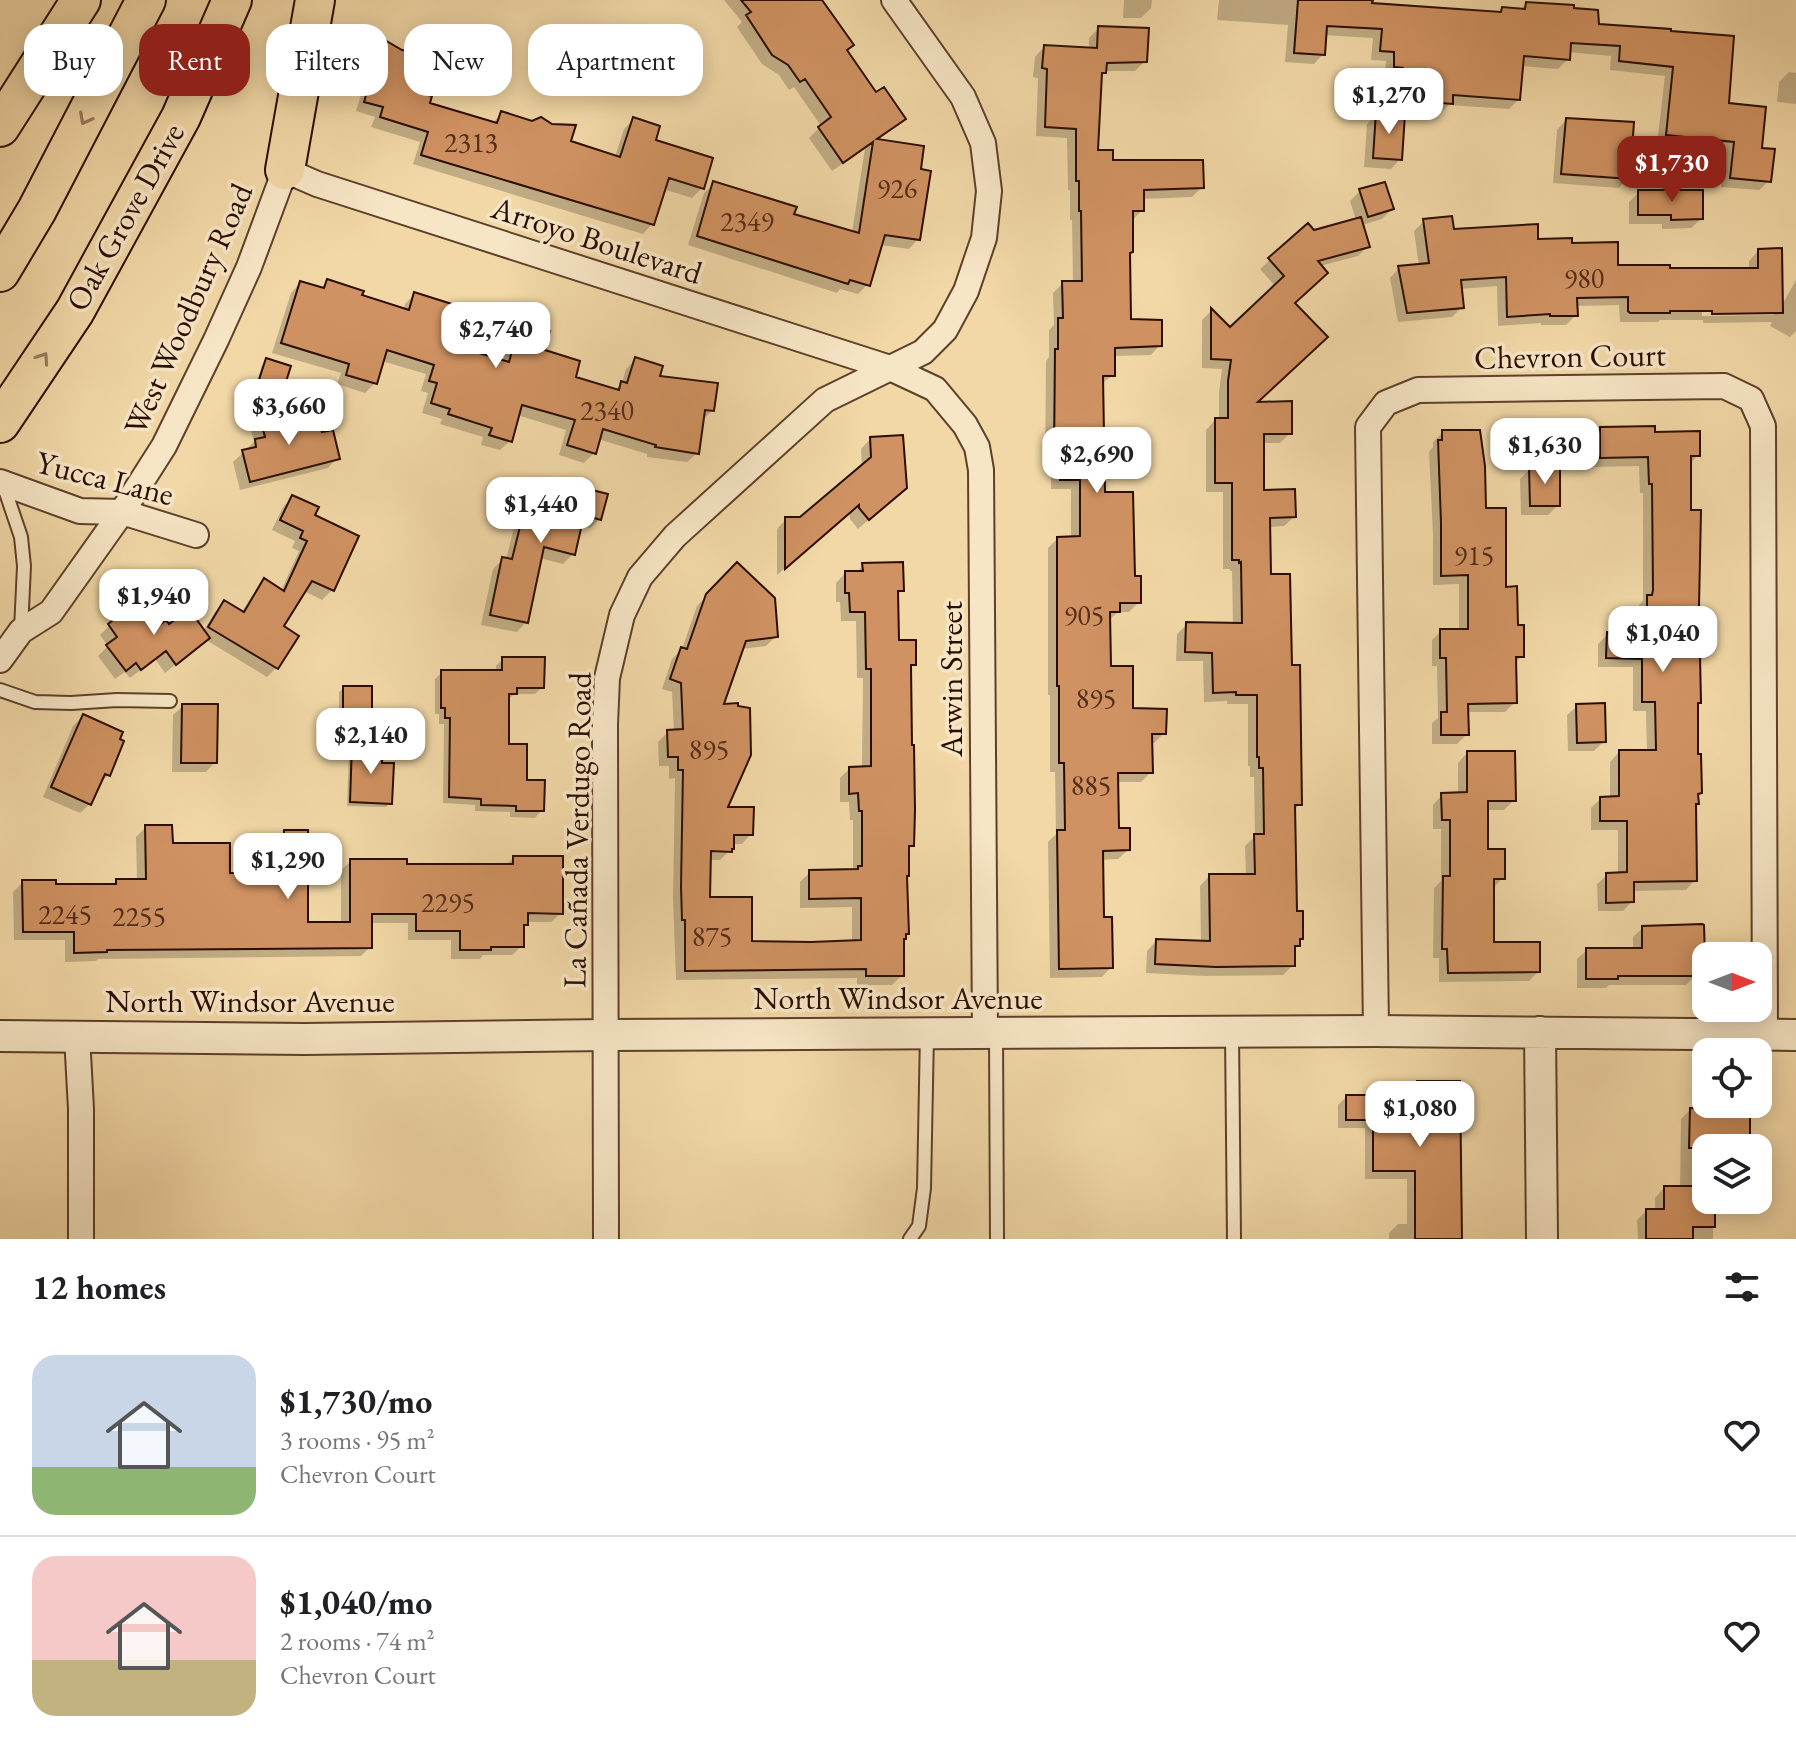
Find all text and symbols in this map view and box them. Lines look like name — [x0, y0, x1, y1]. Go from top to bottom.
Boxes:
chip: Buy — [24, 24, 123, 96]
chip: Rent — [139, 24, 250, 96]
chip: Filters — [266, 24, 388, 96]
chip: New — [404, 24, 512, 96]
chip: Apartment — [528, 24, 703, 96]
pin: $1,270 — [1324, 68, 1454, 136]
text: $1,270 — [1352, 77, 1426, 111]
one-way arrow — [79, 111, 94, 126]
street label: Oak Grove Drive — [56, 116, 194, 318]
house number: 2313 — [444, 124, 498, 160]
pin: $1,730 — [1607, 136, 1737, 204]
text: $1,730 — [1635, 145, 1709, 179]
house number: 926 — [877, 170, 917, 206]
street label: West Woodbury Road — [114, 176, 263, 441]
street label: Arroyo Boulevard — [485, 186, 708, 294]
house number: 2349 — [720, 203, 774, 239]
house number: 980 — [1564, 260, 1604, 296]
pin: $2,740 — [431, 302, 561, 370]
text: $2,740 — [459, 311, 533, 345]
street label: Chevron Court — [1474, 333, 1666, 379]
one-way arrow — [34, 353, 49, 367]
pin: $3,660 — [224, 379, 354, 447]
text: $3,660 — [252, 388, 326, 422]
house number: 2340 — [580, 392, 634, 428]
pin: $1,630 — [1480, 418, 1610, 486]
pin: $2,690 — [1032, 427, 1162, 495]
text: $1,630 — [1508, 427, 1582, 461]
text: $2,690 — [1060, 436, 1134, 470]
street label: Yucca Lane — [32, 441, 178, 515]
pin: $1,440 — [476, 477, 606, 545]
text: $1,440 — [504, 486, 578, 520]
house number: 915 — [1454, 537, 1494, 573]
pin: $1,940 — [89, 569, 219, 637]
text: $1,940 — [117, 578, 191, 612]
house number: 905 — [1064, 597, 1104, 633]
street label: Arwin Street — [930, 601, 972, 758]
pin: $1,040 — [1598, 606, 1728, 674]
text: $1,040 — [1626, 615, 1700, 649]
street label: La Cañada Verdugo Road — [553, 671, 601, 988]
house number: 895 — [1076, 680, 1116, 716]
pin: $2,140 — [306, 708, 436, 776]
text: $2,140 — [334, 717, 408, 751]
house number: 895 — [689, 731, 729, 767]
house number: 885 — [1071, 767, 1111, 803]
pin: $1,290 — [223, 833, 353, 901]
text: $1,290 — [251, 842, 325, 876]
house number: 2295 — [421, 884, 475, 920]
house number: 2245 — [38, 896, 92, 932]
house number: 2255 — [112, 898, 166, 934]
house number: 875 — [692, 918, 732, 954]
north arrow — [1692, 942, 1772, 1022]
map controls — [1692, 942, 1772, 1214]
street label: North Windsor Avenue — [753, 977, 1043, 1019]
street label: North Windsor Avenue — [105, 980, 395, 1022]
button: locate — [1692, 1038, 1772, 1118]
pin: $1,080 — [1355, 1081, 1485, 1149]
text: $1,080 — [1383, 1090, 1457, 1124]
button: layers — [1692, 1134, 1772, 1214]
text: 12 homes — [32, 1265, 166, 1309]
icon: filters — [1720, 1265, 1764, 1309]
text: $1,730/mo — [280, 1379, 432, 1423]
icon: home — [96, 1387, 192, 1483]
icon: heart — [1720, 1413, 1764, 1457]
text: 3 rooms · 95 m² — [280, 1423, 435, 1457]
text: Chevron Court — [280, 1457, 436, 1491]
text: $1,040/mo — [280, 1580, 432, 1624]
icon: home — [96, 1588, 192, 1684]
icon: heart — [1720, 1614, 1764, 1658]
text: 2 rooms · 74 m² — [280, 1624, 435, 1658]
text: Chevron Court — [280, 1658, 436, 1692]

